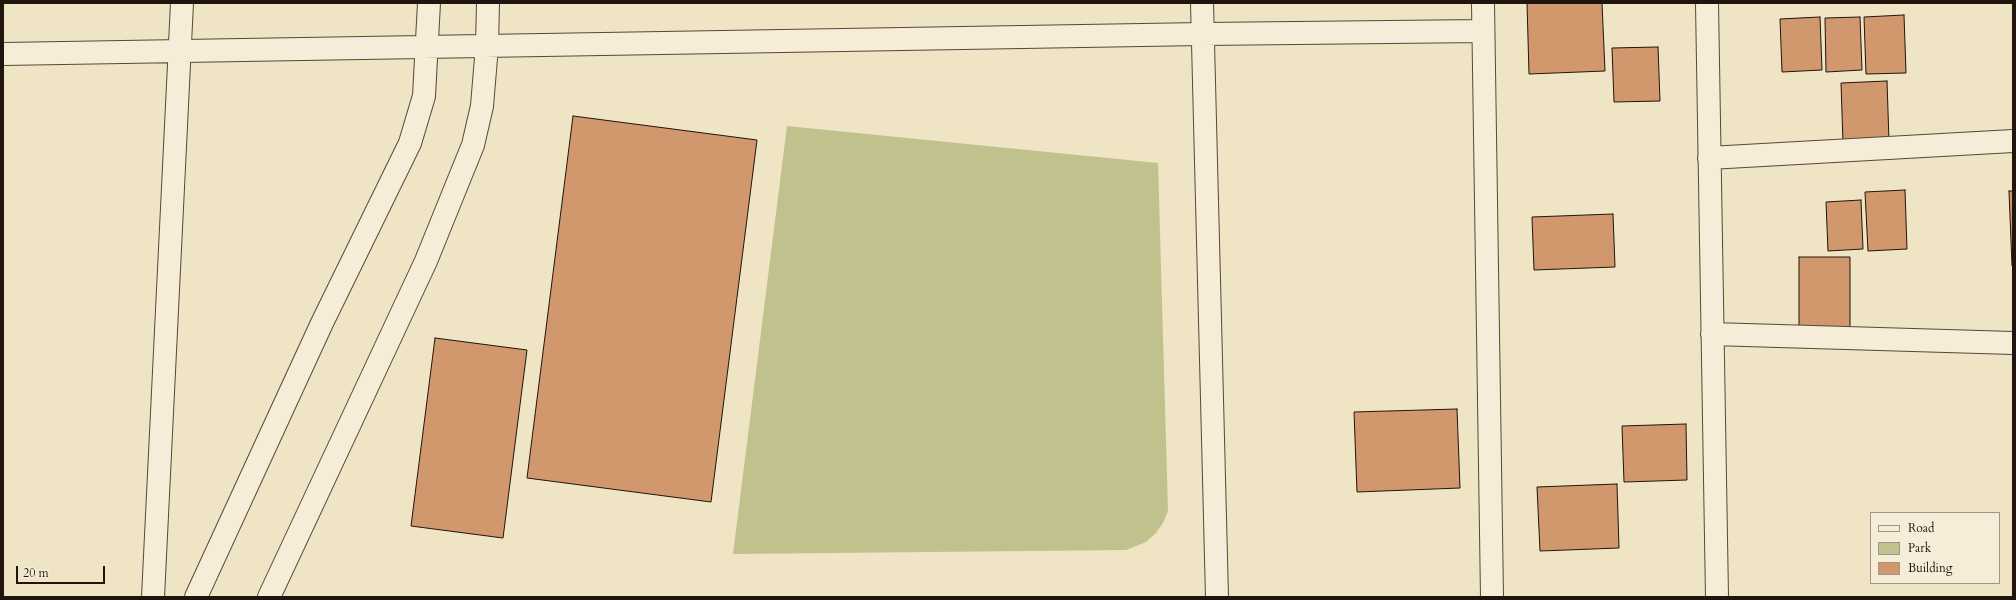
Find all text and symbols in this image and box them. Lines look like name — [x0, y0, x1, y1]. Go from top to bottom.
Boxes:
legend — [1870, 512, 2000, 584]
text: Road — [1908, 520, 1934, 536]
text: Park — [1908, 540, 1931, 556]
scale bar — [18, 558, 107, 584]
text: Building — [1908, 560, 1952, 576]
text: 20 m — [23, 565, 49, 581]

